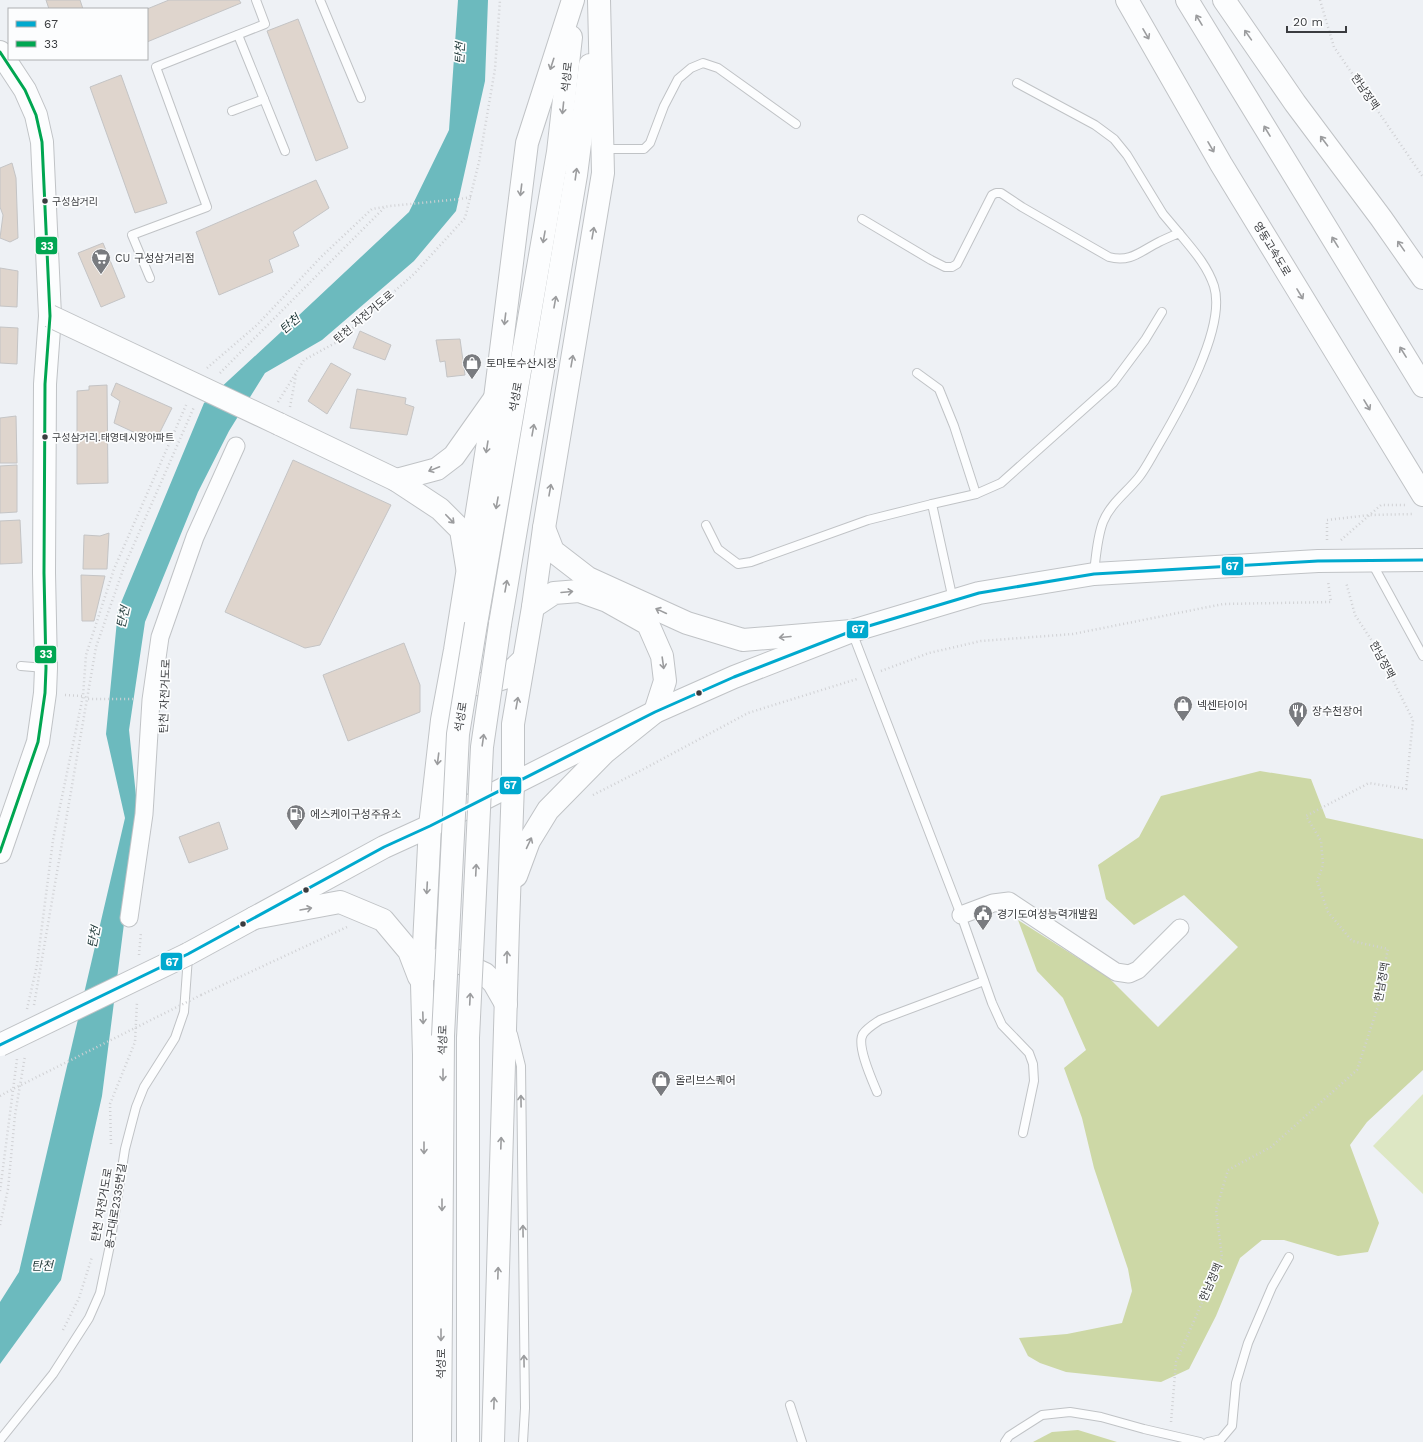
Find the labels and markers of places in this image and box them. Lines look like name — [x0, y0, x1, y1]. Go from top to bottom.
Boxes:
marker: 구성삼거리 — [40, 196, 50, 206]
place label: 구성삼거리 — [52, 196, 98, 207]
supermarket icon: CU 구성삼거리점 — [90, 247, 112, 275]
place label: CU 구성삼거리점 — [115, 252, 195, 265]
shop icon: 토마토수산시장 — [461, 352, 483, 380]
place label: 토마토수산시장 — [486, 357, 557, 370]
marker: 구성삼거리.태영데시앙아파트 — [40, 432, 50, 442]
place label: 구성삼거리.태영데시앙아파트 — [52, 432, 174, 443]
unlabelled marker — [694, 688, 704, 698]
shop icon: 넥센타이어 — [1172, 694, 1194, 722]
place label: 넥센타이어 — [1197, 699, 1248, 712]
restaurant icon: 장수천장어 — [1287, 700, 1309, 728]
place label: 장수천장어 — [1312, 705, 1363, 718]
fuel station icon: 에스케이구성주유소 — [285, 803, 307, 831]
place label: 에스케이구성주유소 — [310, 808, 401, 821]
unlabelled marker — [301, 885, 311, 895]
public building icon: 경기도여성능력개발원 — [972, 903, 994, 931]
place label: 경기도여성능력개발원 — [997, 908, 1098, 921]
unlabelled marker — [238, 919, 248, 929]
shop icon: 올리브스퀘어 — [650, 1069, 672, 1097]
place label: 올리브스퀘어 — [675, 1074, 736, 1087]

